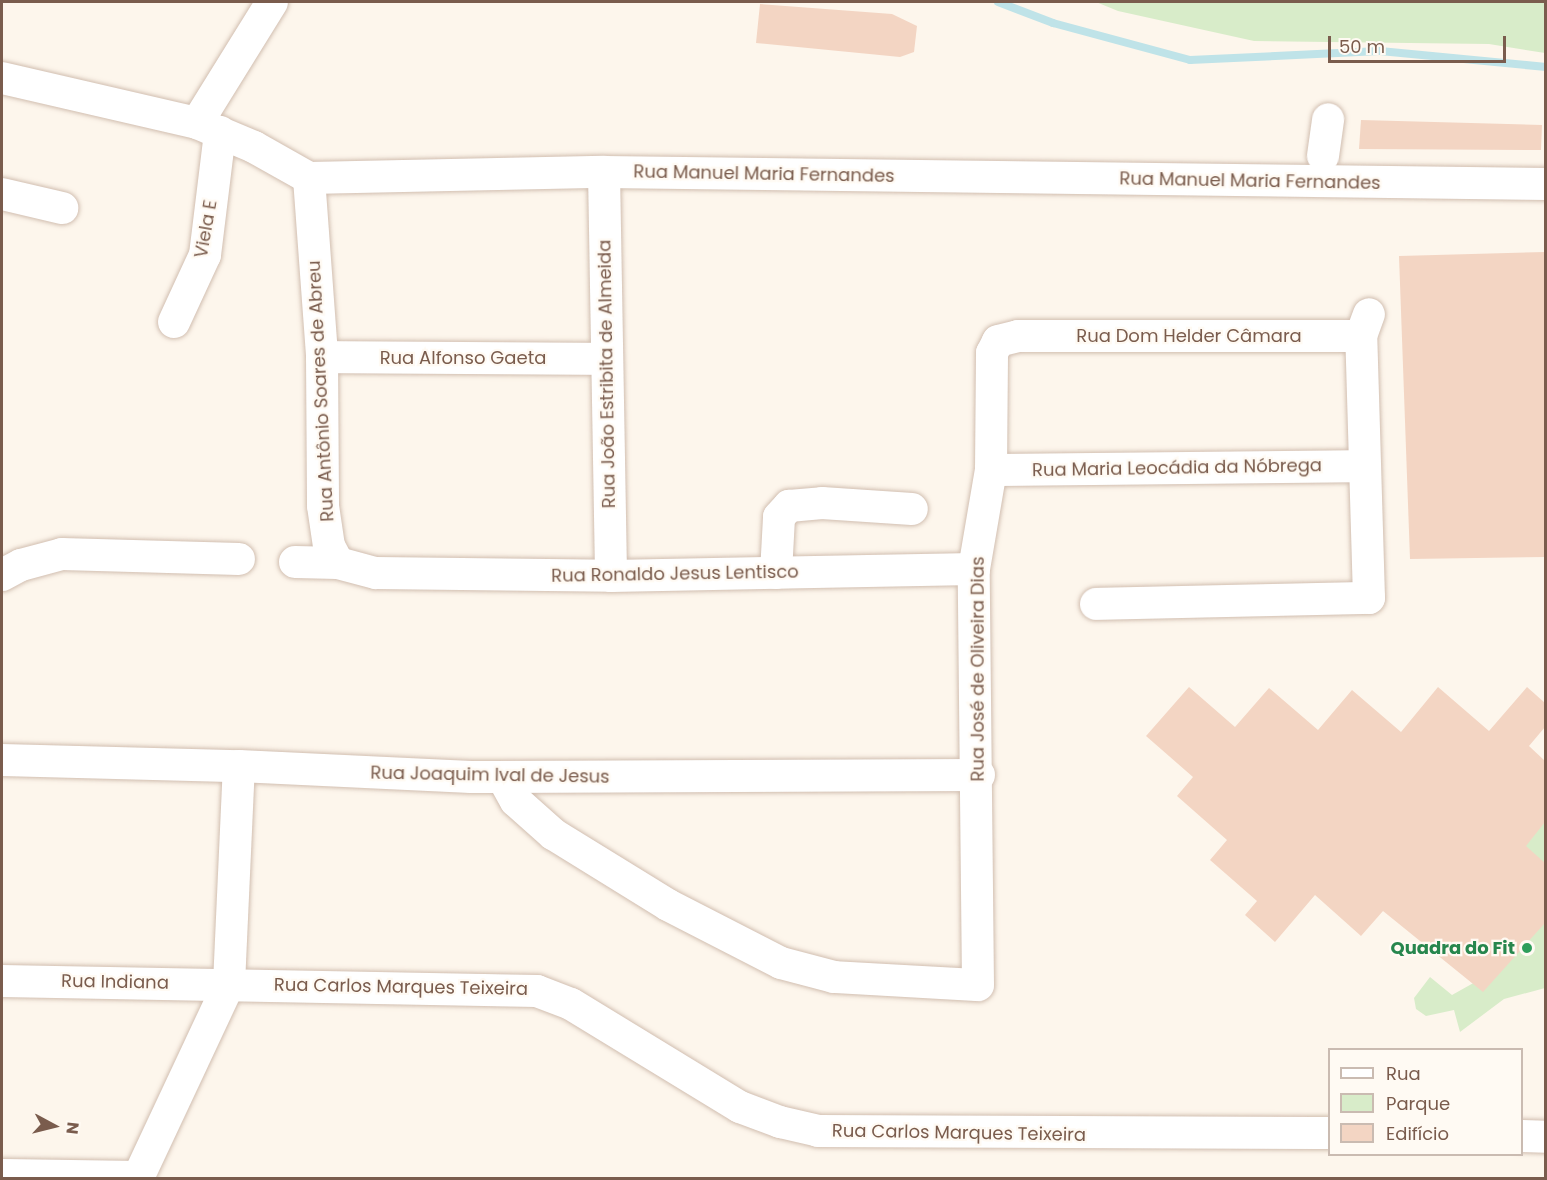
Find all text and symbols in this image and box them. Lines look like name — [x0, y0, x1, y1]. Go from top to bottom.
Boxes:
scale bar — [1331, 24, 1510, 62]
text: 50 m — [1339, 34, 1385, 59]
street label: Rua Manuel Maria Fernandes — [633, 161, 895, 187]
street label: Rua Manuel Maria Fernandes — [1119, 168, 1381, 194]
street label: Viela E — [190, 198, 222, 260]
street label: Rua João Estribita de Almeida — [594, 240, 620, 508]
street label: Rua Antônio Soares de Abreu — [303, 260, 339, 522]
street label: Rua Dom Helder Câmara — [1076, 325, 1302, 347]
street label: Rua Alfonso Gaeta — [380, 347, 546, 369]
street label: Rua Maria Leocádia da Nóbrega — [1032, 455, 1322, 481]
street label: Rua José de Oliveira Dias — [967, 556, 989, 782]
street label: Rua Ronaldo Jesus Lentisco — [551, 561, 799, 587]
street label: Rua Joaquim Ival de Jesus — [370, 762, 610, 788]
place label: Quadra do Fit — [1391, 937, 1515, 959]
marker: Quadra do Fit — [1520, 941, 1534, 955]
street label: Rua Indiana — [61, 970, 169, 994]
street label: Rua Carlos Marques Teixeira — [274, 974, 528, 1000]
legend — [1328, 1048, 1523, 1156]
text: Rua — [1386, 1061, 1421, 1086]
text: Parque — [1386, 1091, 1450, 1116]
north arrow — [24, 1096, 84, 1156]
street label: Rua Carlos Marques Teixeira — [832, 1120, 1086, 1146]
text: N — [60, 1121, 85, 1136]
text: Edifício — [1386, 1121, 1449, 1146]

